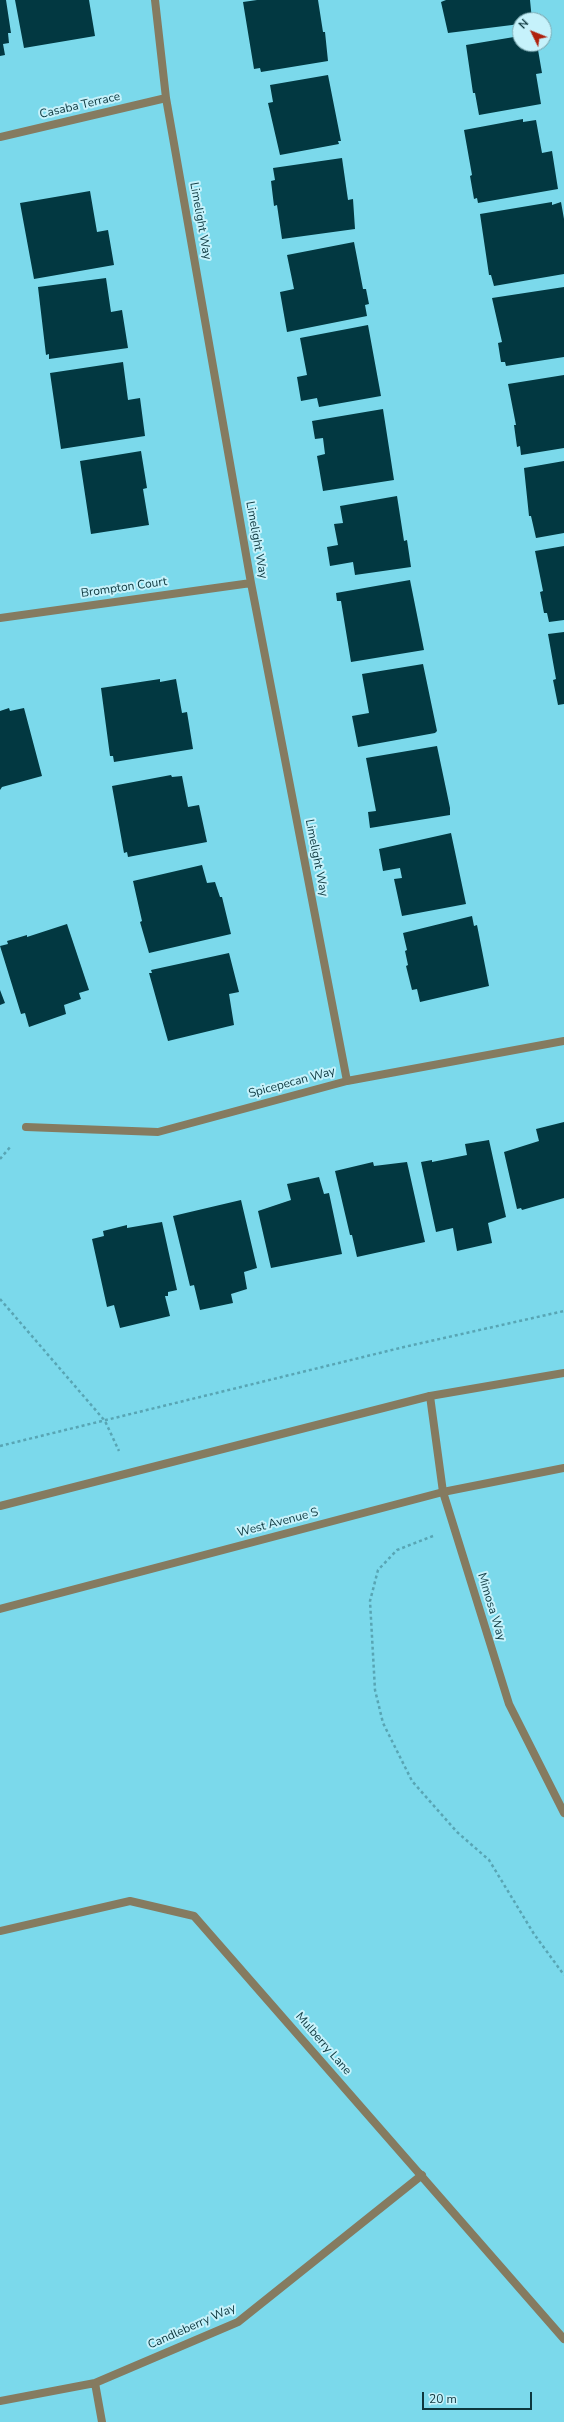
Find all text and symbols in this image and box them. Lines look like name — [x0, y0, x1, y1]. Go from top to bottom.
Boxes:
north arrow — [512, 12, 552, 52]
text: N — [515, 16, 532, 32]
street label: Casaba Terrace — [38, 90, 122, 122]
street label: Limelight Way — [186, 181, 214, 261]
street label: Limelight Way — [242, 500, 270, 580]
street label: Brompton Court — [80, 575, 168, 601]
street label: Limelight Way — [301, 818, 331, 898]
street label: Spicepecan Way — [247, 1065, 337, 1101]
street label: West Avenue S — [236, 1505, 320, 1541]
street label: Mimosa Way — [474, 1571, 508, 1643]
street label: Mulberry Lane — [292, 2010, 354, 2078]
street label: Candleberry Way — [146, 2301, 238, 2353]
scale bar — [424, 2384, 534, 2410]
text: 20 m — [429, 2391, 457, 2407]

